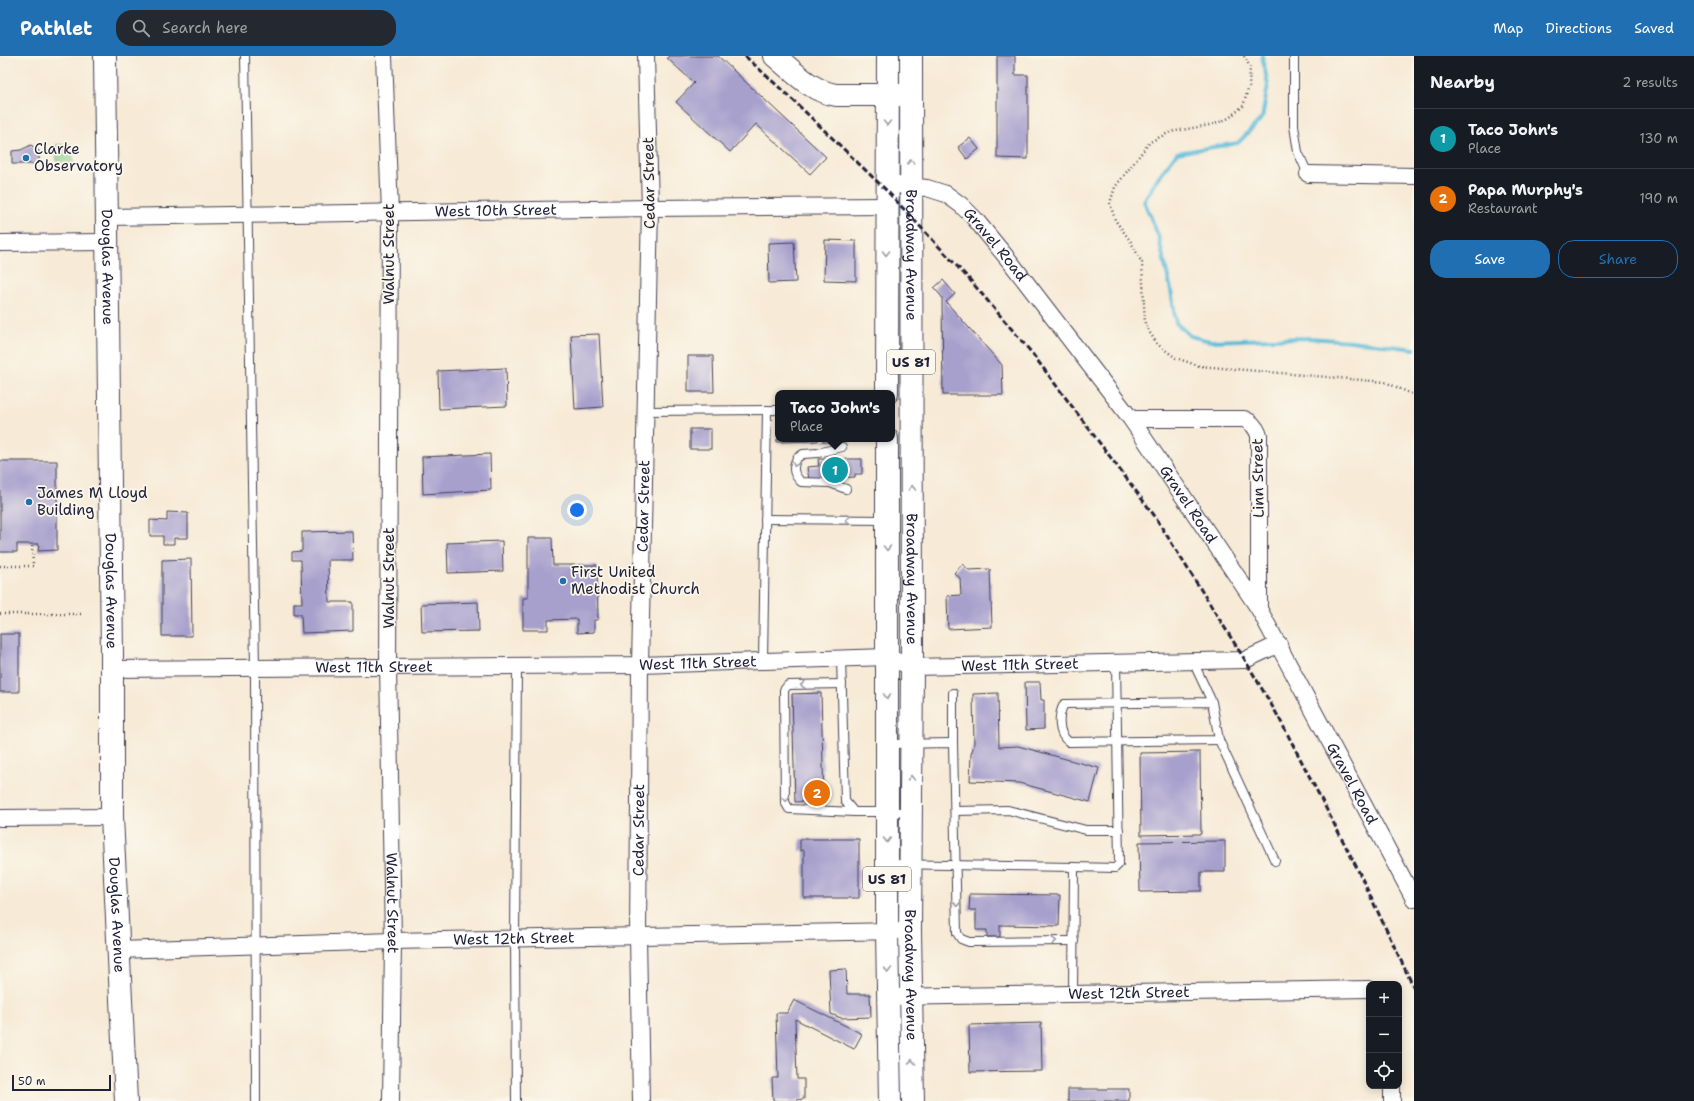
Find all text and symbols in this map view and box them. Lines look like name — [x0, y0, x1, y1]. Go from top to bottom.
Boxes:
search box — [116, 10, 396, 46]
text: Pathlet — [20, 16, 92, 41]
icon: search — [130, 17, 152, 39]
text: Search here — [162, 18, 248, 38]
text: Map — [1494, 19, 1524, 37]
text: Directions — [1546, 19, 1612, 37]
text: Saved — [1634, 19, 1674, 37]
text: Nearby — [1430, 71, 1495, 93]
text: 2 results — [1622, 74, 1678, 91]
one-way arrow — [883, 120, 891, 126]
text: Taco John's — [1468, 120, 1558, 140]
text: 1 — [1440, 130, 1446, 147]
text: 130 m — [1640, 130, 1678, 147]
street label: Cedar Street — [638, 137, 660, 229]
place label: Clarke Observatory — [34, 139, 123, 176]
text: Place — [1468, 140, 1501, 157]
marker: Clarke Observatory — [21, 153, 31, 163]
one-way arrow — [907, 159, 915, 165]
text: Papa Murphy's — [1468, 180, 1583, 200]
street label: Broadway Avenue — [901, 189, 921, 321]
text: 2 — [1438, 190, 1448, 207]
text: 190 m — [1639, 190, 1678, 207]
street label: West 10th Street — [435, 200, 557, 222]
text: Restaurant — [1468, 200, 1538, 217]
street label: Gravel Road — [959, 203, 1032, 286]
street label: Walnut Street — [379, 204, 399, 304]
street label: Douglas Avenue — [97, 209, 118, 325]
button: Save — [1430, 240, 1550, 278]
button: Share — [1558, 240, 1678, 278]
one-way arrow — [882, 250, 890, 256]
road number: US 81 — [887, 350, 935, 374]
popup — [775, 390, 895, 442]
text: Taco John's — [790, 398, 880, 418]
text: Place — [790, 418, 823, 435]
street label: Linn Street — [1247, 438, 1269, 518]
pin: 1 — [822, 455, 848, 485]
street label: Cedar Street — [632, 460, 654, 552]
one-way arrow — [791, 460, 800, 467]
street label: Gravel Road — [1155, 461, 1222, 547]
place label: James M Lloyd Building — [37, 483, 148, 520]
one-way arrow — [908, 485, 916, 491]
marker: James M Lloyd Building — [24, 497, 34, 507]
your location — [567, 500, 587, 520]
street label: Broadway Avenue — [902, 513, 922, 645]
one-way arrow — [845, 516, 851, 524]
street label: Walnut Street — [379, 528, 399, 628]
street label: Douglas Avenue — [101, 533, 122, 649]
one-way arrow — [883, 545, 891, 551]
place label: First United Methodist Church — [571, 562, 700, 599]
marker: First United Methodist Church — [558, 576, 568, 586]
street label: West 11th Street — [639, 651, 757, 675]
street label: West 11th Street — [961, 653, 1079, 676]
street label: West 11th Street — [315, 657, 433, 677]
one-way arrow — [800, 680, 806, 689]
one-way arrow — [883, 693, 891, 699]
street label: Gravel Road — [1322, 739, 1382, 828]
one-way arrow — [907, 775, 915, 781]
pin: 2 — [804, 778, 830, 808]
street label: Cedar Street — [628, 784, 649, 876]
one-way arrow — [781, 795, 790, 802]
one-way arrow — [883, 837, 891, 843]
street label: Walnut Street — [381, 852, 403, 953]
street label: Douglas Avenue — [104, 856, 130, 973]
road number: US 81 — [863, 867, 911, 891]
one-way arrow — [953, 901, 961, 907]
street label: Broadway Avenue — [900, 909, 922, 1041]
street label: West 12th Street — [453, 927, 575, 950]
one-way arrow — [1051, 937, 1057, 945]
one-way arrow — [884, 967, 893, 973]
map controls — [1366, 981, 1402, 1089]
button: + — [1366, 981, 1402, 1017]
street label: West 12th Street — [1068, 982, 1190, 1004]
button: − — [1366, 1017, 1402, 1053]
button: locate — [1366, 1053, 1402, 1089]
one-way arrow — [908, 1059, 916, 1065]
scale bar — [12, 1073, 111, 1092]
text: 50 m — [18, 1074, 46, 1089]

